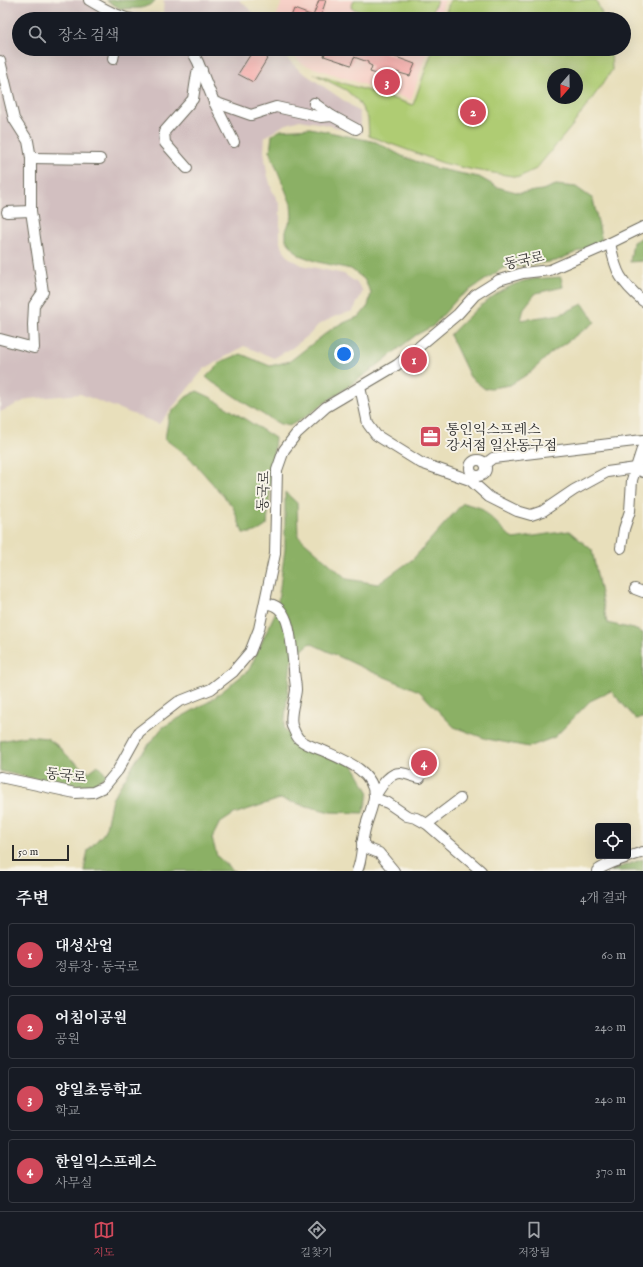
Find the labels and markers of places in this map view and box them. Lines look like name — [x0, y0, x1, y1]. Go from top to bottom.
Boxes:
pin: 3 — [374, 67, 400, 97]
pin: 2 — [460, 97, 486, 127]
pin: 1 — [401, 345, 427, 375]
place label: 통인익스프레스 강서점 일산동구점 — [446, 421, 557, 455]
office icon: 통인익스프레스 강서점 일산동구점 — [417, 424, 443, 450]
pin: 4 — [411, 748, 437, 778]

